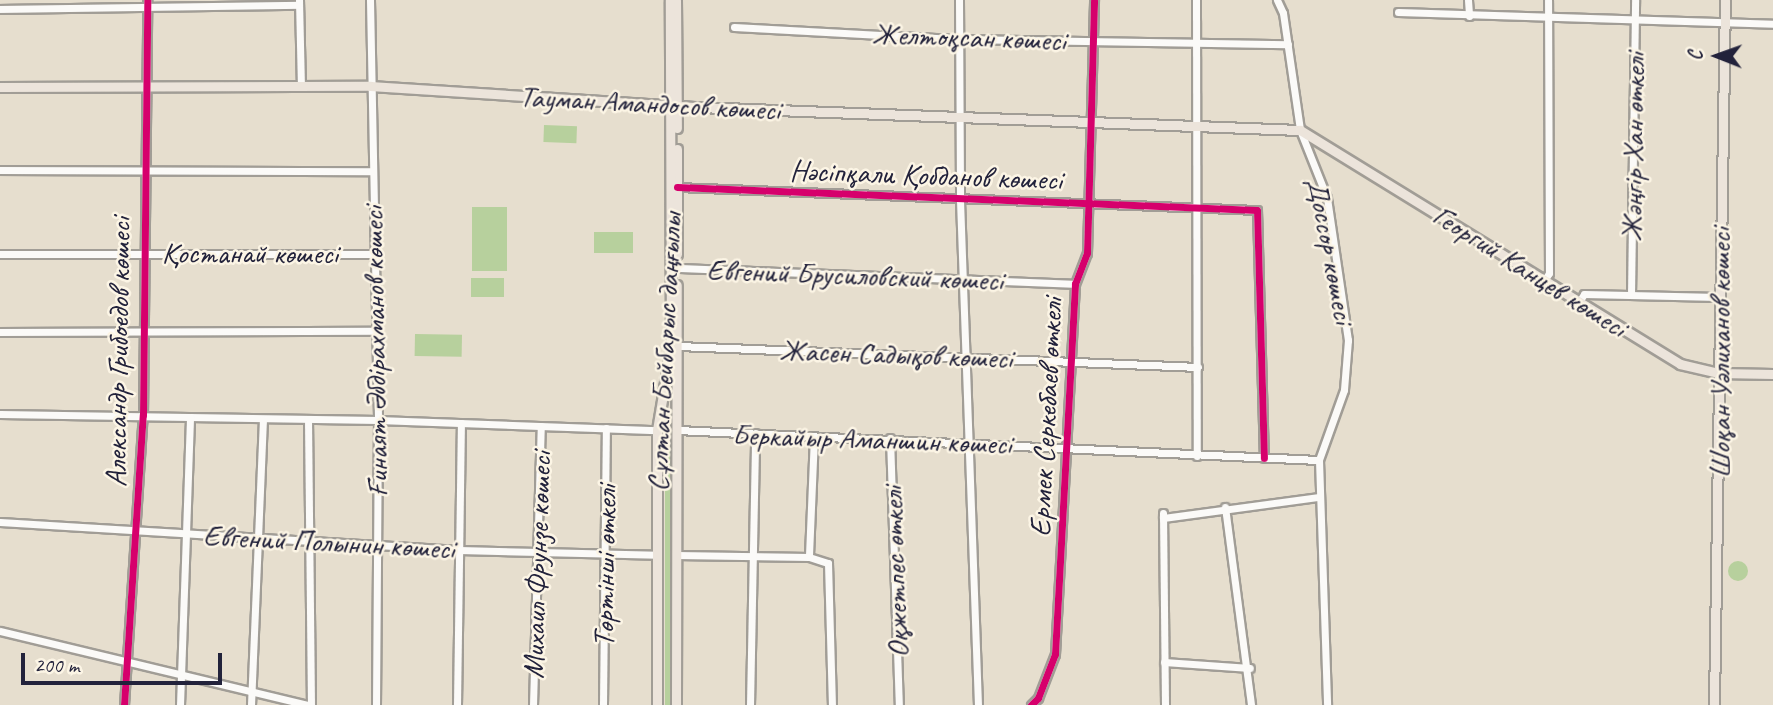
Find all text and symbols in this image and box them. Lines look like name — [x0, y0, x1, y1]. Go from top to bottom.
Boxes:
street label: Желтоқсан көшесі — [871, 16, 1067, 58]
north arrow — [1682, 21, 1752, 91]
text: С — [1684, 51, 1708, 61]
street label: Жәңгір Хан өткелі — [1613, 52, 1653, 242]
street label: Тауман Амандосов көшесі — [519, 78, 781, 128]
street label: Нәсіпқали Қобданов көшесі — [789, 152, 1063, 198]
street label: Доссор көшесі — [1299, 175, 1363, 327]
street label: Георгий Канцев көшесі — [1426, 197, 1634, 345]
street label: Ғинаят Әбдірахманов көшесі — [354, 206, 396, 498]
street label: Сұлтан Бейбарыс даңғылы — [639, 211, 689, 493]
street label: Александр Грибоедов көшесі — [98, 217, 138, 487]
street label: Шоқан Уәлиханов көшесі — [1702, 227, 1738, 479]
street label: Қостанай көшесі — [162, 235, 338, 271]
street label: Евгений Брусиловский көшесі — [706, 252, 1004, 298]
street label: Ермек Серкебаев өткелі — [1022, 297, 1070, 537]
street label: Жасен Садықов көшесі — [778, 332, 1014, 376]
street label: Беркайыр Аманшин көшесі — [733, 416, 1011, 462]
street label: Михаил Фрунзе көшесі — [515, 452, 559, 678]
street label: Төртінші өткелі — [586, 484, 624, 648]
street label: Оқжетпес өткелі — [874, 486, 916, 658]
street label: Евгений Полынин көшесі — [202, 517, 456, 567]
scale bar — [24, 638, 226, 682]
text: 200 m — [34, 652, 79, 678]

